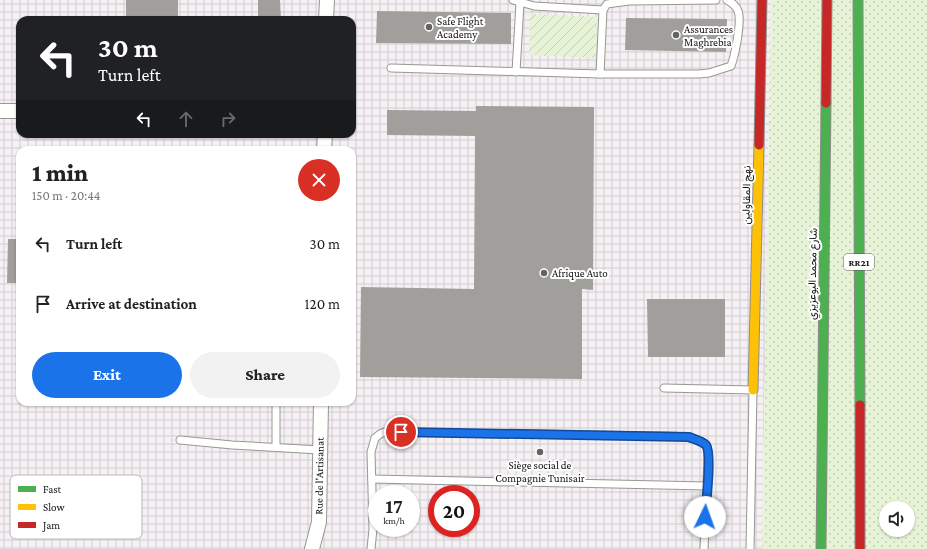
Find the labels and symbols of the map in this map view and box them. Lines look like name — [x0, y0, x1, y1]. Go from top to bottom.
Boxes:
place label: Safe Flight Academy — [437, 15, 484, 41]
marker: Safe Flight Academy — [424, 22, 434, 32]
place label: Assurances Maghrebia — [684, 23, 733, 49]
marker: Assurances Maghrebia — [671, 30, 681, 40]
street label: نهج المقاولين — [739, 165, 755, 225]
street label: شارع محمد البوعزيزي — [805, 228, 823, 320]
road number: RR21 — [844, 254, 874, 270]
place label: Afrique Auto — [552, 267, 608, 280]
marker: Afrique Auto — [539, 268, 549, 278]
pin — [384, 415, 418, 449]
street label: Rue de l'Artisanat — [312, 437, 326, 515]
marker: Siège social de Compagnie Tunisair — [535, 447, 545, 457]
place label: Siège social de Compagnie Tunisair — [495, 459, 585, 485]
legend — [10, 475, 142, 539]
text: Fast — [43, 483, 62, 495]
speed limit sign: 20 — [428, 485, 480, 537]
position arrow — [684, 496, 726, 538]
text: Slow — [43, 501, 65, 513]
text: Jam — [42, 519, 60, 532]

